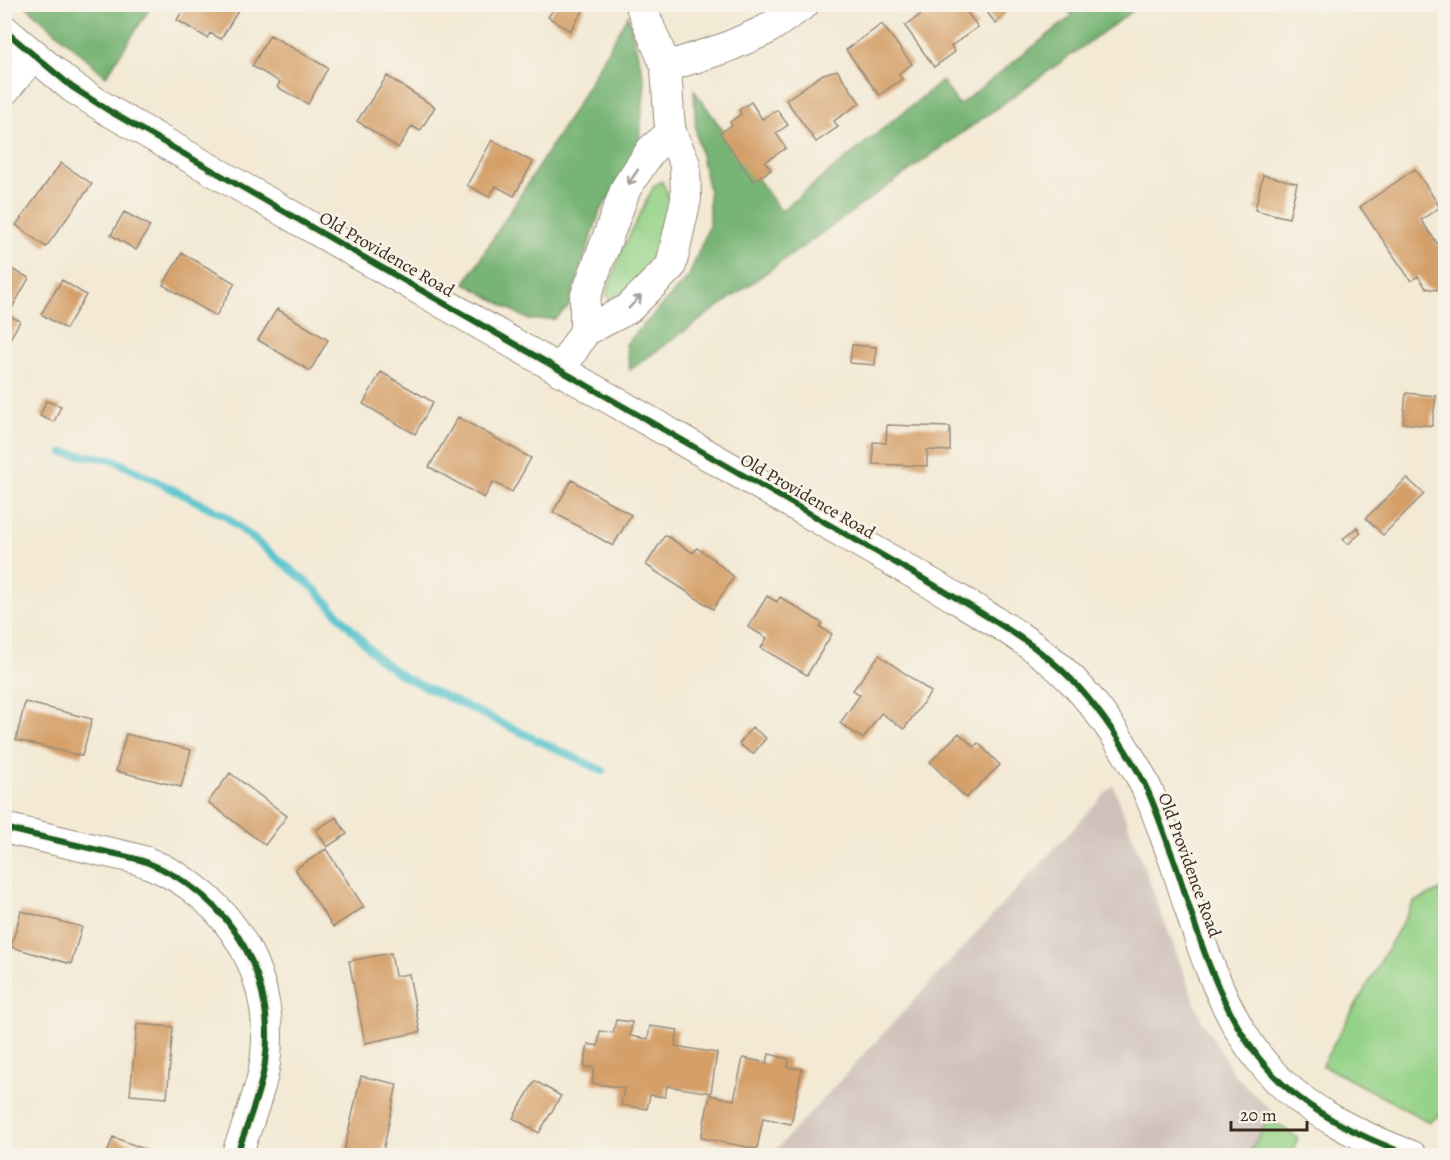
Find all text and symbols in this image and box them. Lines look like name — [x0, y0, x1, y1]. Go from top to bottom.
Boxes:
one-way arrow — [627, 168, 639, 185]
street label: Old Providence Road — [315, 206, 459, 303]
one-way arrow — [628, 294, 642, 309]
street label: Old Providence Road — [736, 448, 880, 545]
street label: Old Providence Road — [1153, 789, 1227, 941]
scale bar — [1231, 1094, 1308, 1132]
text: 20 m — [1240, 1103, 1277, 1127]

